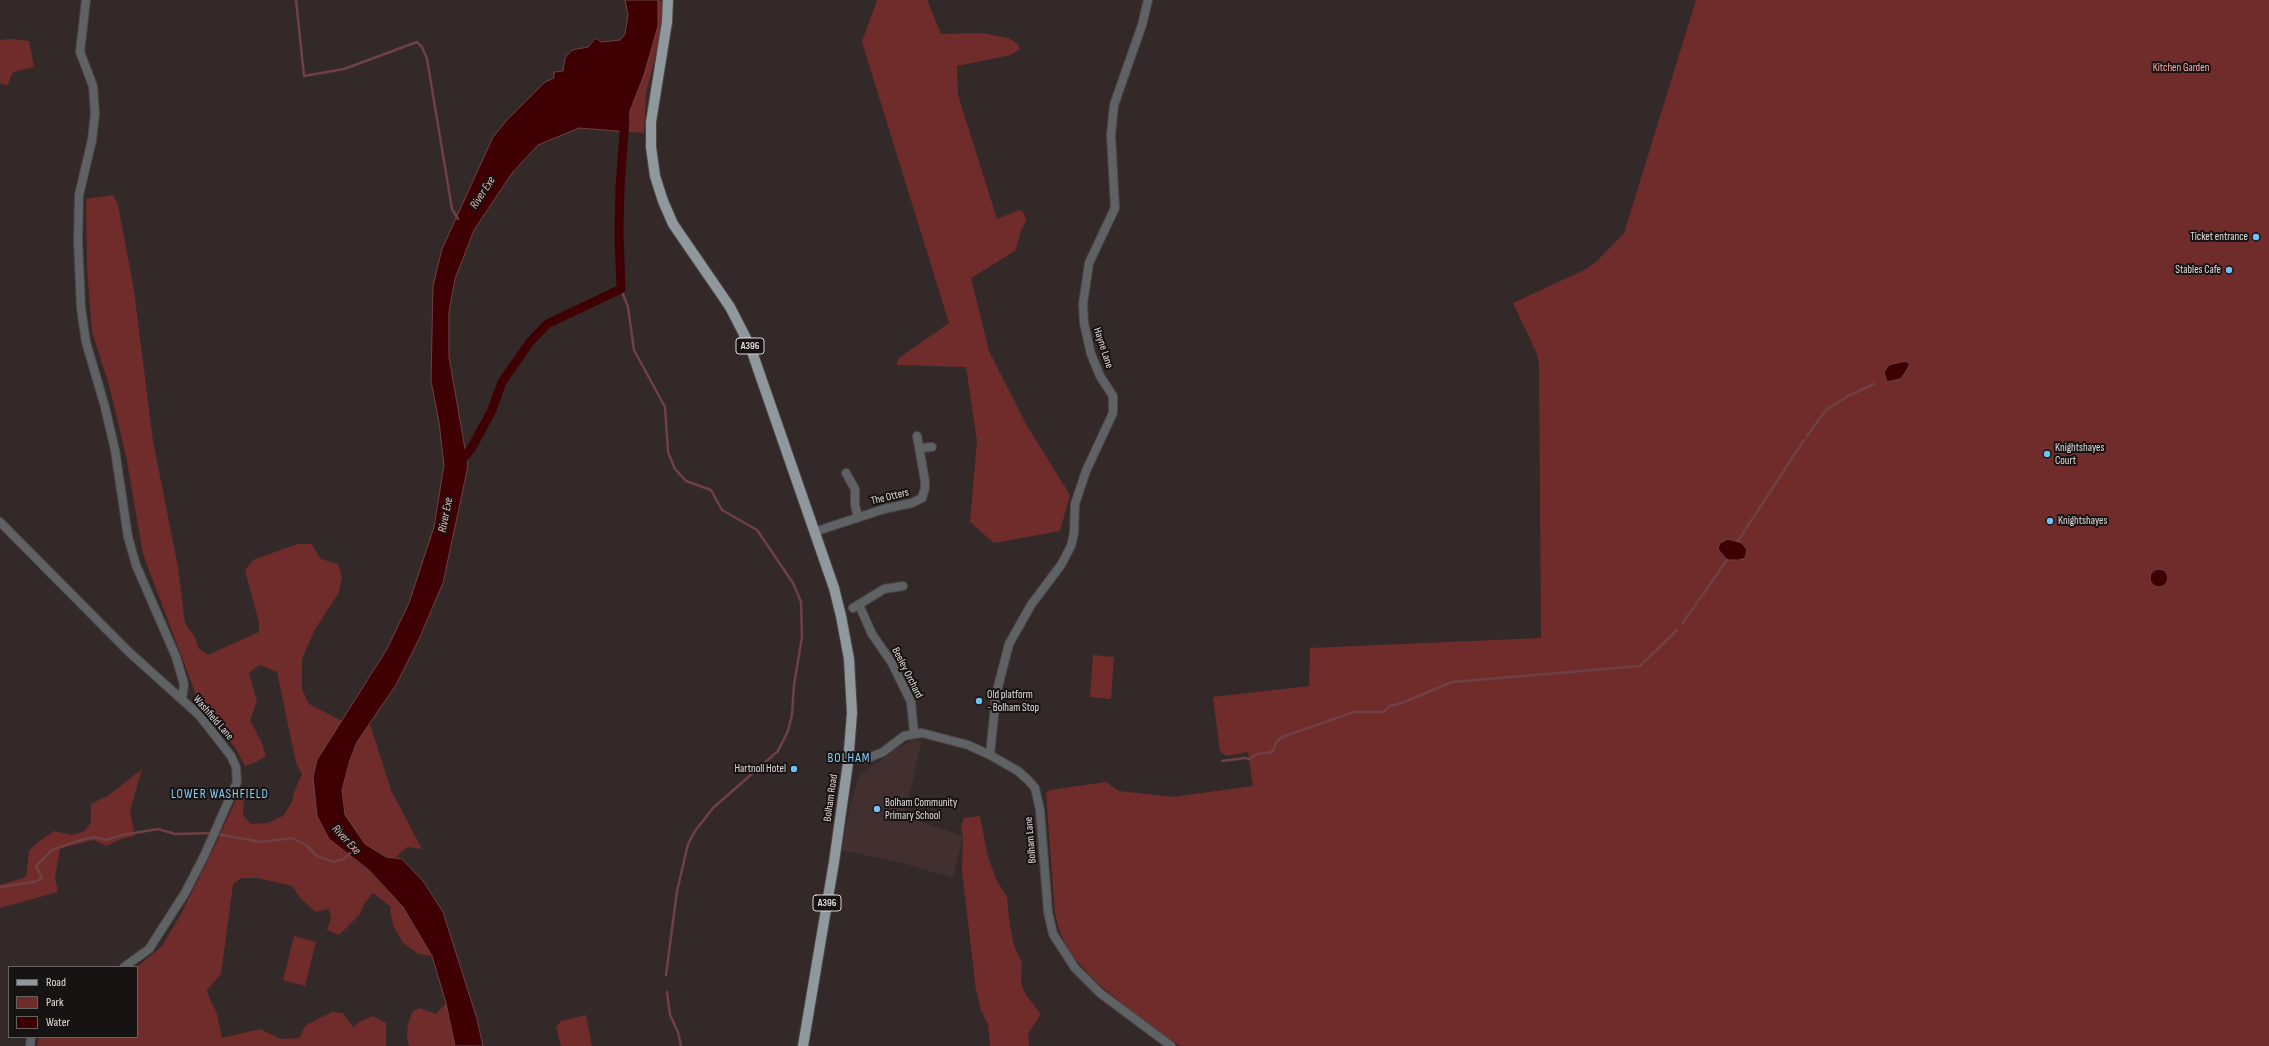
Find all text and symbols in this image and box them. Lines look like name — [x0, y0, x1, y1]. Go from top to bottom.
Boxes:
park label: Kitchen Garden — [2153, 61, 2209, 75]
water label: River Exe — [467, 174, 499, 212]
place label: Ticket entrance — [2190, 230, 2248, 244]
marker: Ticket entrance — [2251, 232, 2261, 242]
place label: Stables Cafe — [2175, 263, 2221, 277]
marker: Stables Cafe — [2224, 265, 2234, 275]
street label: Hayne Lane — [1090, 326, 1116, 370]
road number: A396 — [736, 338, 764, 354]
place label: Knightshayes Court — [2055, 441, 2104, 467]
marker: Knightshayes Court — [2042, 449, 2052, 459]
street label: The Otters — [870, 486, 910, 508]
water label: River Exe — [436, 496, 456, 534]
place label: Knightshayes — [2058, 514, 2107, 528]
marker: Knightshayes — [2045, 516, 2055, 526]
street label: Beeley Orchard — [889, 645, 925, 701]
place label: Old platform - Bolham Stop — [987, 688, 1039, 714]
street label: Washfield Lane — [190, 693, 236, 743]
marker: Old platform - Bolham Stop — [974, 696, 984, 706]
district label: BOLHAM — [828, 751, 870, 767]
place label: Hartnoll Hotel — [735, 762, 786, 776]
marker: Hartnoll Hotel — [789, 764, 799, 774]
street label: Bolham Road — [821, 774, 841, 822]
district label: LOWER WASHFIELD — [171, 787, 269, 803]
place label: Bolham Community Primary School — [885, 796, 957, 822]
marker: Bolham Community Primary School — [872, 804, 882, 814]
street label: Bolham Lane — [1022, 816, 1040, 864]
water label: River Exe — [329, 822, 363, 858]
road number: A396 — [813, 895, 841, 911]
legend — [8, 966, 138, 1038]
text: Road — [46, 975, 66, 990]
text: Park — [46, 995, 64, 1010]
text: Water — [46, 1015, 70, 1030]

